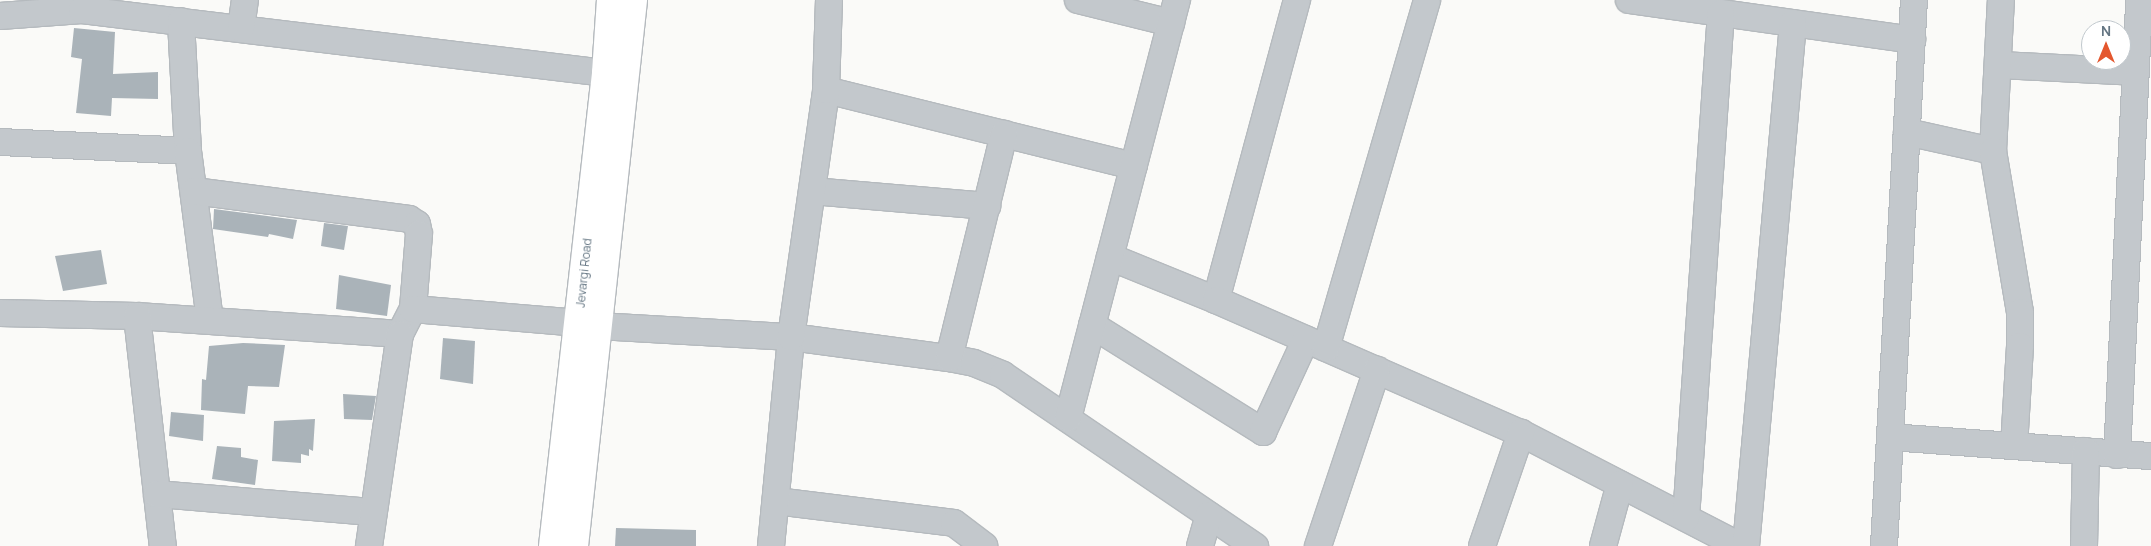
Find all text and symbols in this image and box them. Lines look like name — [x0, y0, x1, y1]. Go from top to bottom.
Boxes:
north arrow — [2081, 20, 2131, 70]
text: N — [2101, 21, 2111, 40]
street label: Jevargi Road — [573, 238, 595, 308]

